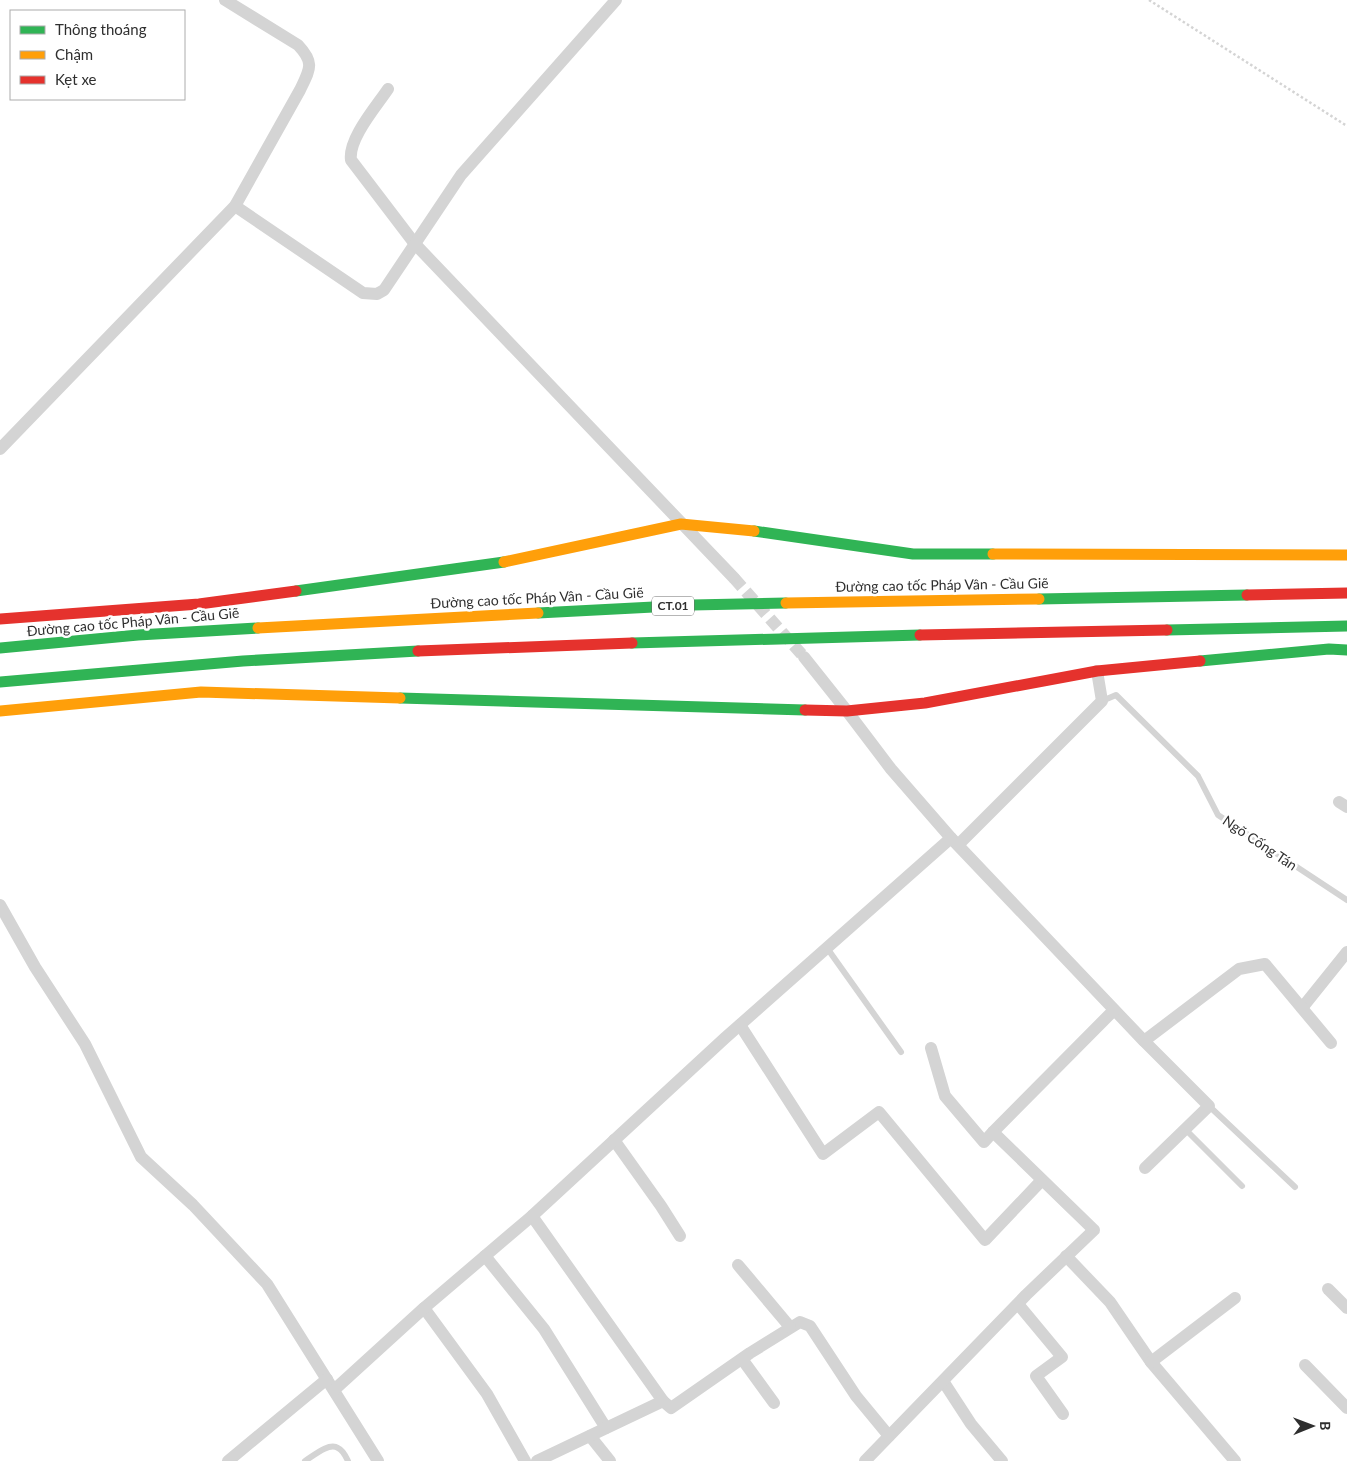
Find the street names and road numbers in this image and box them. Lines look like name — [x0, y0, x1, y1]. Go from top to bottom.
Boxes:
street label: Đường cao tốc Pháp Vân - Cầu Giẽ — [835, 574, 1049, 595]
street label: Đường cao tốc Pháp Vân - Cầu Giẽ — [430, 583, 644, 612]
road number: CT.01 — [652, 596, 694, 616]
street label: Đường cao tốc Pháp Vân - Cầu Giẽ — [26, 604, 240, 639]
street label: Ngõ Cống Tán — [1220, 811, 1301, 874]

